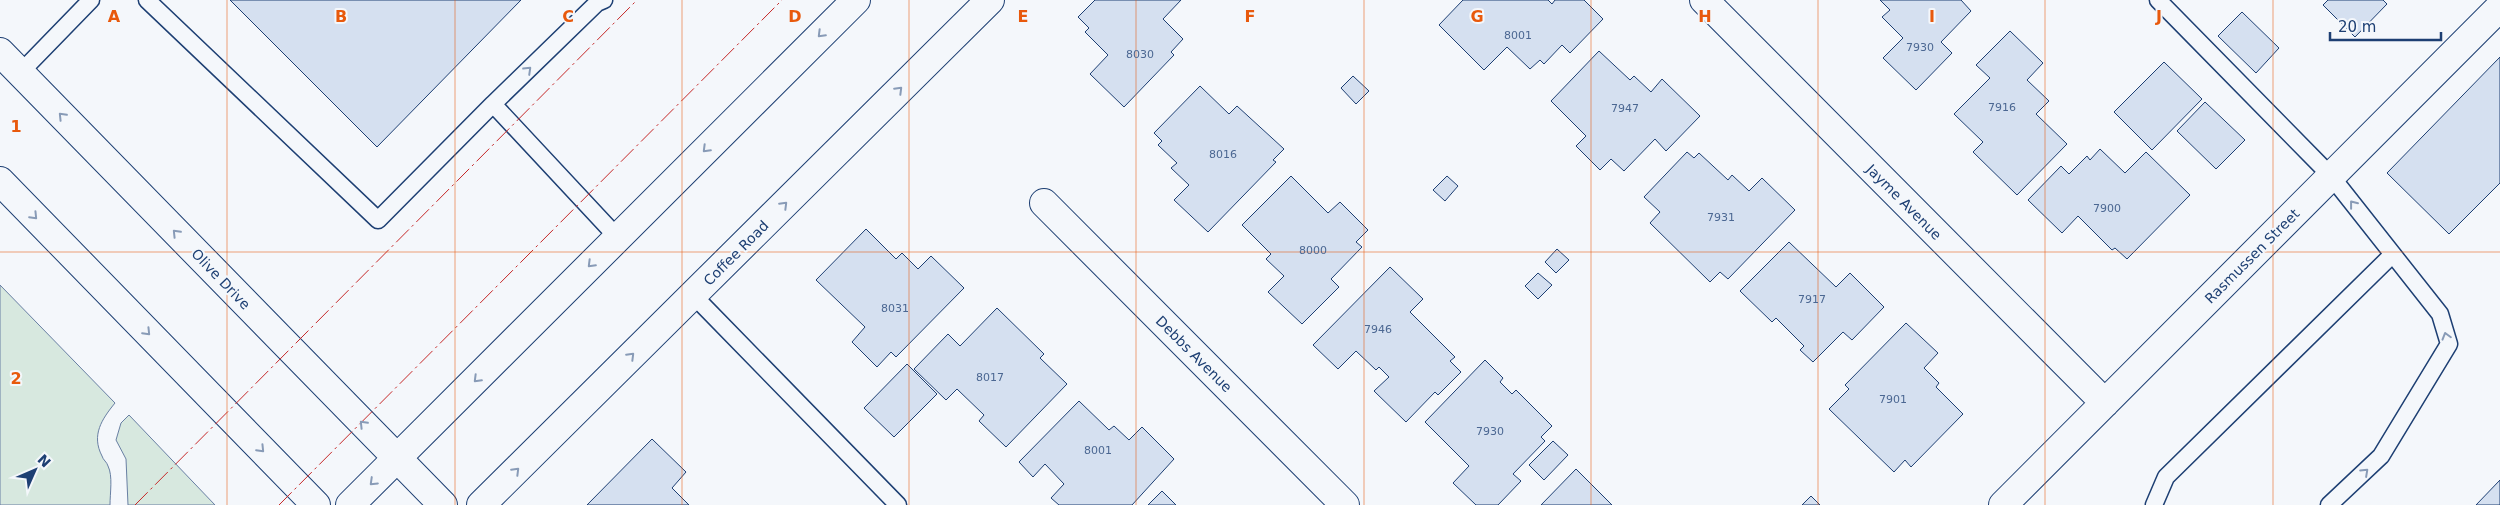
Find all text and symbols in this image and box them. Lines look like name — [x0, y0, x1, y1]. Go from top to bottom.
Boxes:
text: A — [108, 7, 121, 26]
text: B — [335, 7, 347, 26]
text: C — [562, 7, 574, 26]
text: D — [788, 7, 802, 26]
text: E — [1018, 7, 1028, 26]
text: F — [1245, 7, 1255, 26]
text: G — [1470, 7, 1484, 26]
text: H — [1698, 7, 1712, 26]
text: I — [1929, 7, 1935, 26]
text: J — [2155, 7, 2162, 26]
scale bar — [2330, 10, 2441, 42]
text: 20 m — [2338, 18, 2376, 36]
one-way arrow — [818, 29, 827, 38]
house number: 8001 — [1504, 29, 1532, 42]
house number: 7930 — [1906, 41, 1934, 54]
house number: 8030 — [1126, 48, 1154, 61]
one-way arrow — [522, 67, 531, 76]
one-way arrow — [893, 87, 902, 96]
house number: 7916 — [1988, 101, 2016, 114]
house number: 7947 — [1611, 102, 1639, 115]
one-way arrow — [59, 113, 68, 122]
text: 1 — [10, 117, 22, 136]
one-way arrow — [703, 144, 712, 153]
house number: 8016 — [1209, 148, 1237, 161]
street label: Jayme Avenue — [1862, 160, 1945, 243]
one-way arrow — [2351, 201, 2359, 210]
one-way arrow — [778, 202, 787, 211]
house number: 7900 — [2093, 202, 2121, 215]
street label: Rasmussen Street — [2201, 205, 2303, 307]
one-way arrow — [28, 210, 37, 219]
house number: 7931 — [1707, 211, 1735, 224]
street label: Coffee Road — [700, 217, 772, 289]
one-way arrow — [173, 229, 182, 238]
house number: 8000 — [1299, 244, 1327, 257]
street label: Olive Drive — [188, 246, 254, 312]
one-way arrow — [588, 258, 597, 267]
house number: 7917 — [1798, 293, 1826, 306]
house number: 8031 — [881, 302, 909, 315]
street label: Debbs Avenue — [1153, 313, 1235, 395]
house number: 7946 — [1364, 323, 1392, 336]
one-way arrow — [142, 327, 151, 336]
one-way arrow — [2442, 332, 2452, 340]
one-way arrow — [625, 353, 634, 362]
text: 2 — [10, 369, 22, 388]
house number: 8017 — [976, 371, 1004, 384]
one-way arrow — [473, 373, 482, 382]
house number: 7901 — [1879, 393, 1907, 406]
one-way arrow — [360, 421, 369, 430]
house number: 7930 — [1476, 425, 1504, 438]
one-way arrow — [255, 443, 264, 452]
house number: 8001 — [1084, 444, 1112, 457]
north arrow — [10, 445, 60, 495]
text: N — [34, 451, 54, 471]
one-way arrow — [510, 468, 519, 477]
one-way arrow — [2359, 469, 2368, 478]
one-way arrow — [370, 476, 379, 485]

